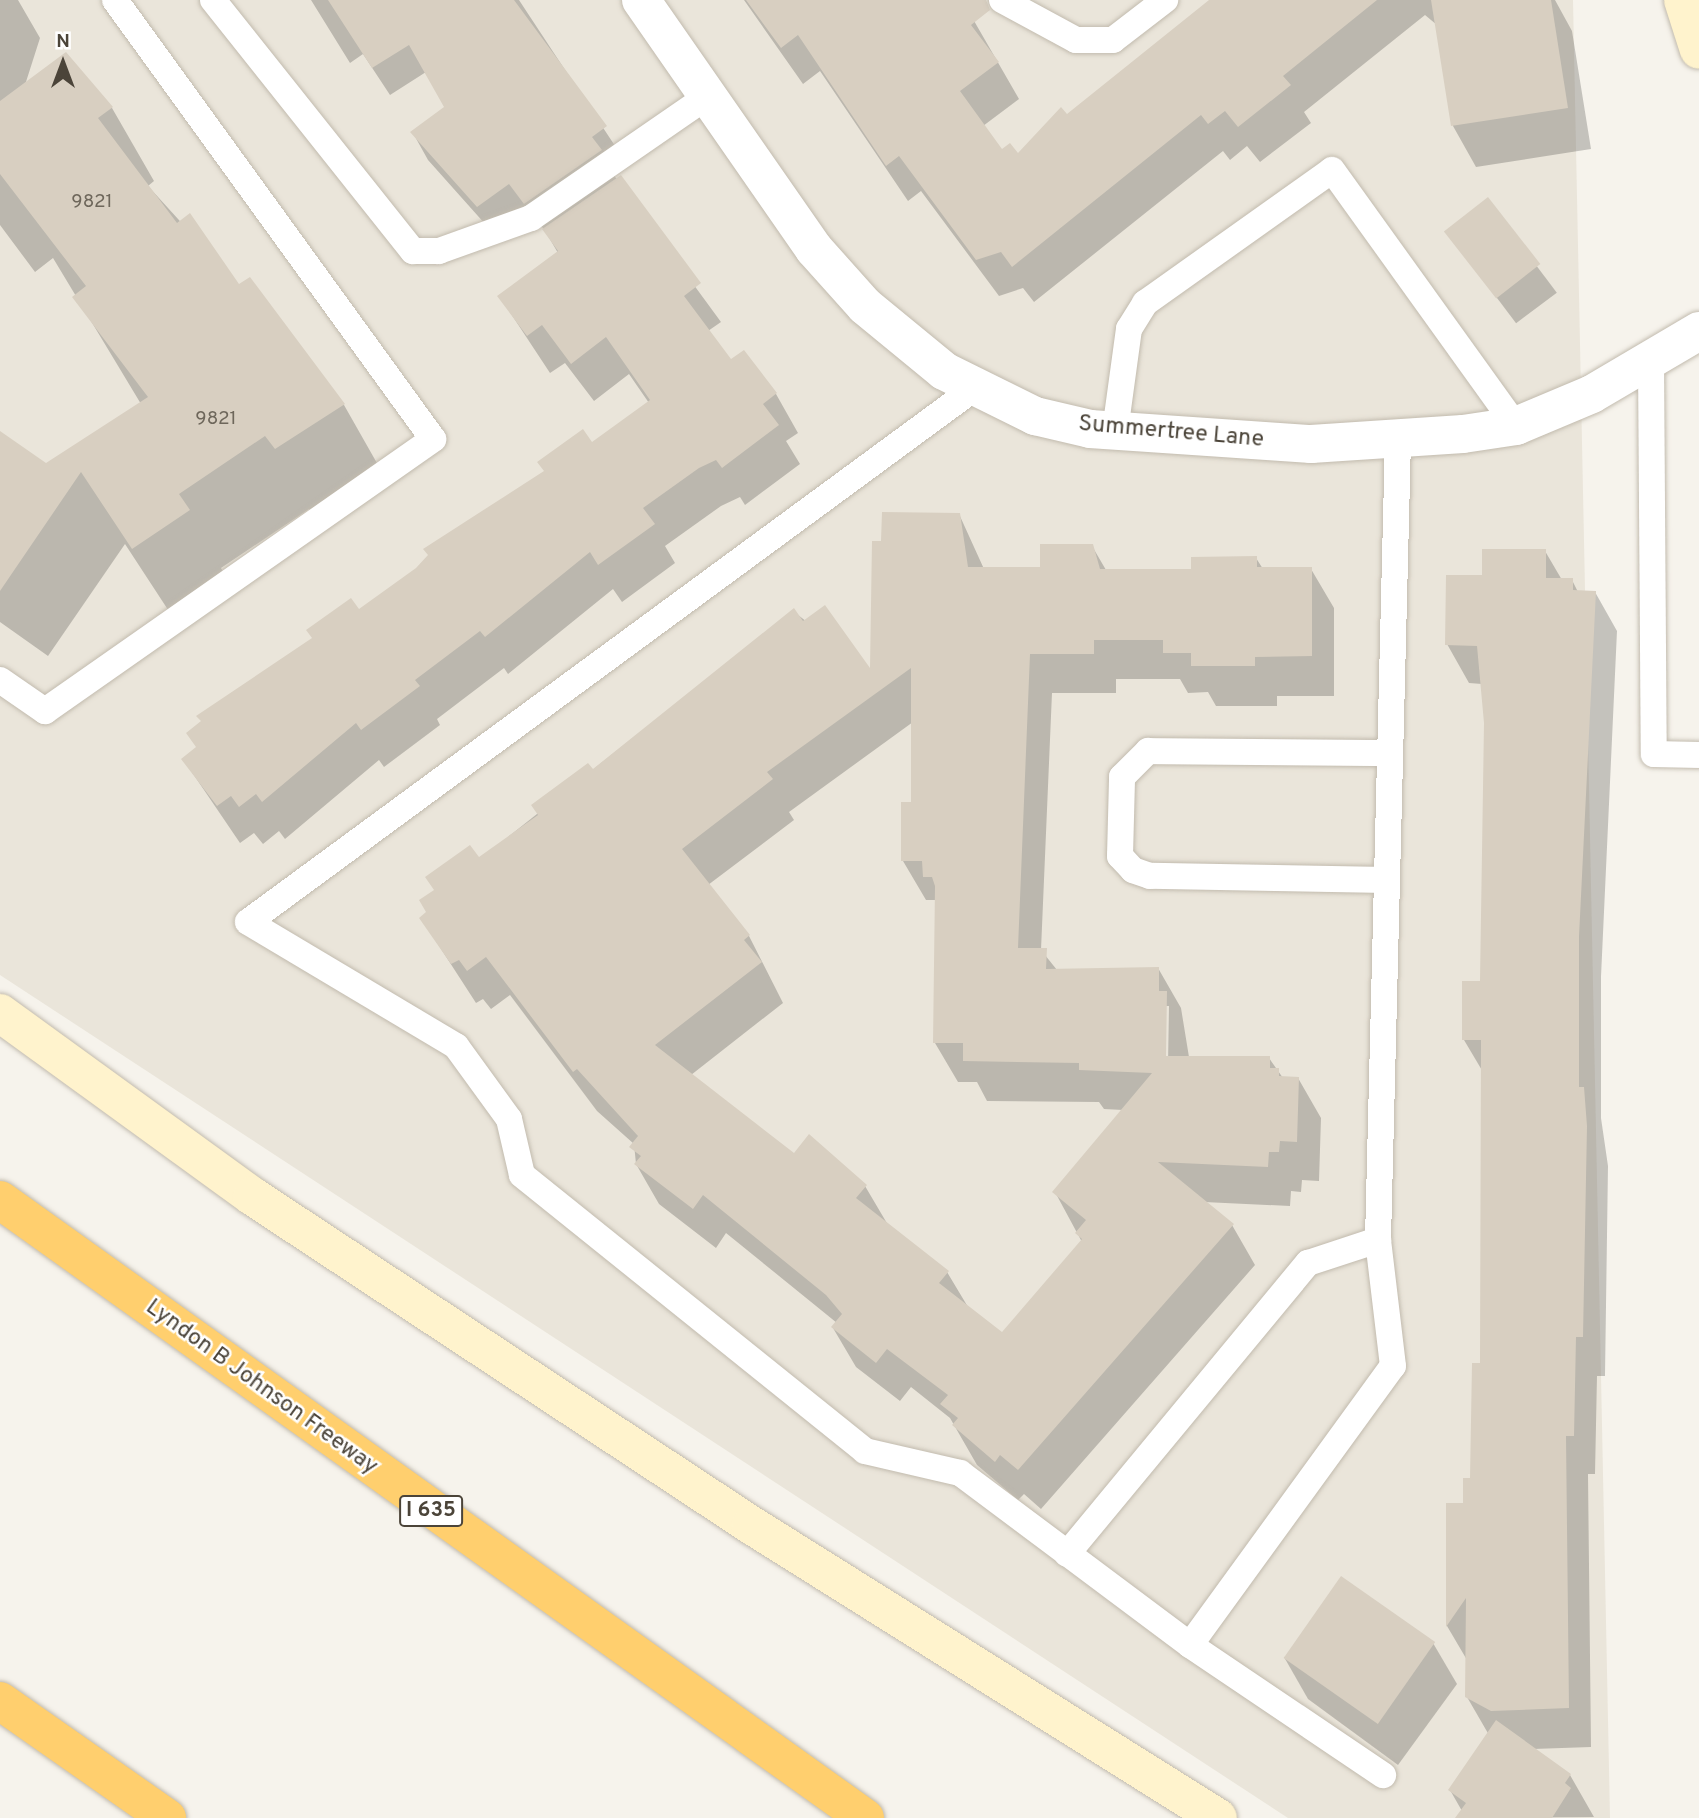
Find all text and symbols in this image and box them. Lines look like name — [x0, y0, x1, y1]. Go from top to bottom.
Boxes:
north arrow — [28, 28, 98, 98]
text: N — [56, 30, 70, 54]
house number: 9821 — [71, 192, 113, 214]
house number: 9821 — [195, 409, 237, 431]
street label: Summertree Lane — [1077, 411, 1265, 455]
street label: Lyndon B Johnson Freeway — [140, 1294, 382, 1482]
road number: I 635 — [398, 1494, 464, 1528]

